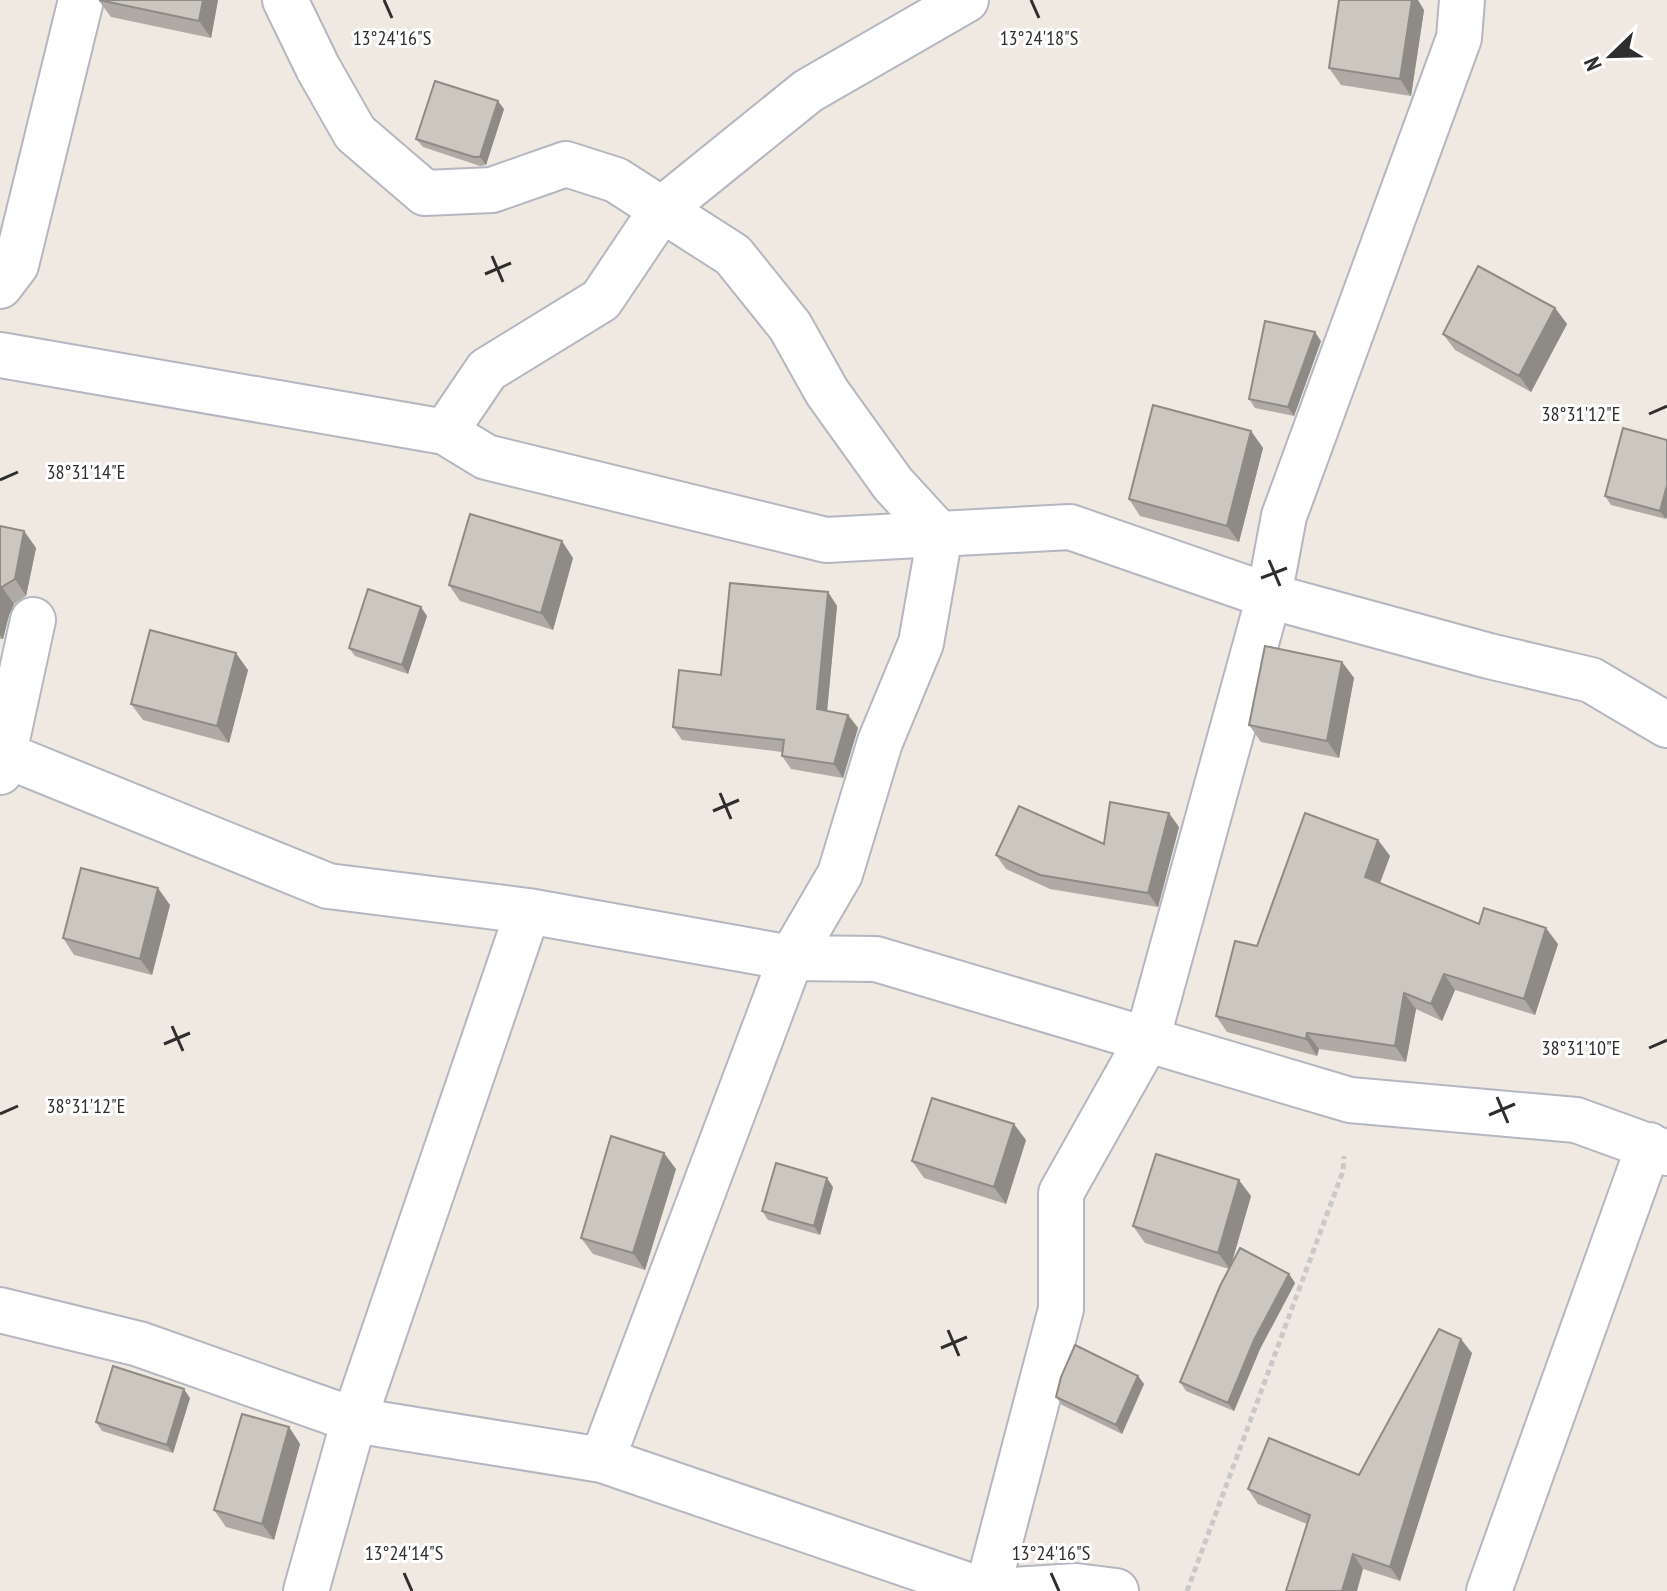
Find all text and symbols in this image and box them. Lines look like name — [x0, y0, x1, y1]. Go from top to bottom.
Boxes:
north arrow — [1571, 16, 1651, 96]
text: 13°24'16"S — [353, 25, 431, 51]
text: 13°24'18"S — [1000, 25, 1078, 51]
text: N — [1577, 53, 1608, 75]
text: 38°31'12"E — [1542, 401, 1620, 427]
text: 38°31'14"E — [47, 459, 125, 485]
text: 38°31'10"E — [1542, 1035, 1620, 1061]
text: 38°31'12"E — [47, 1093, 125, 1119]
text: 13°24'14"S — [365, 1540, 443, 1566]
text: 13°24'16"S — [1012, 1540, 1090, 1566]

